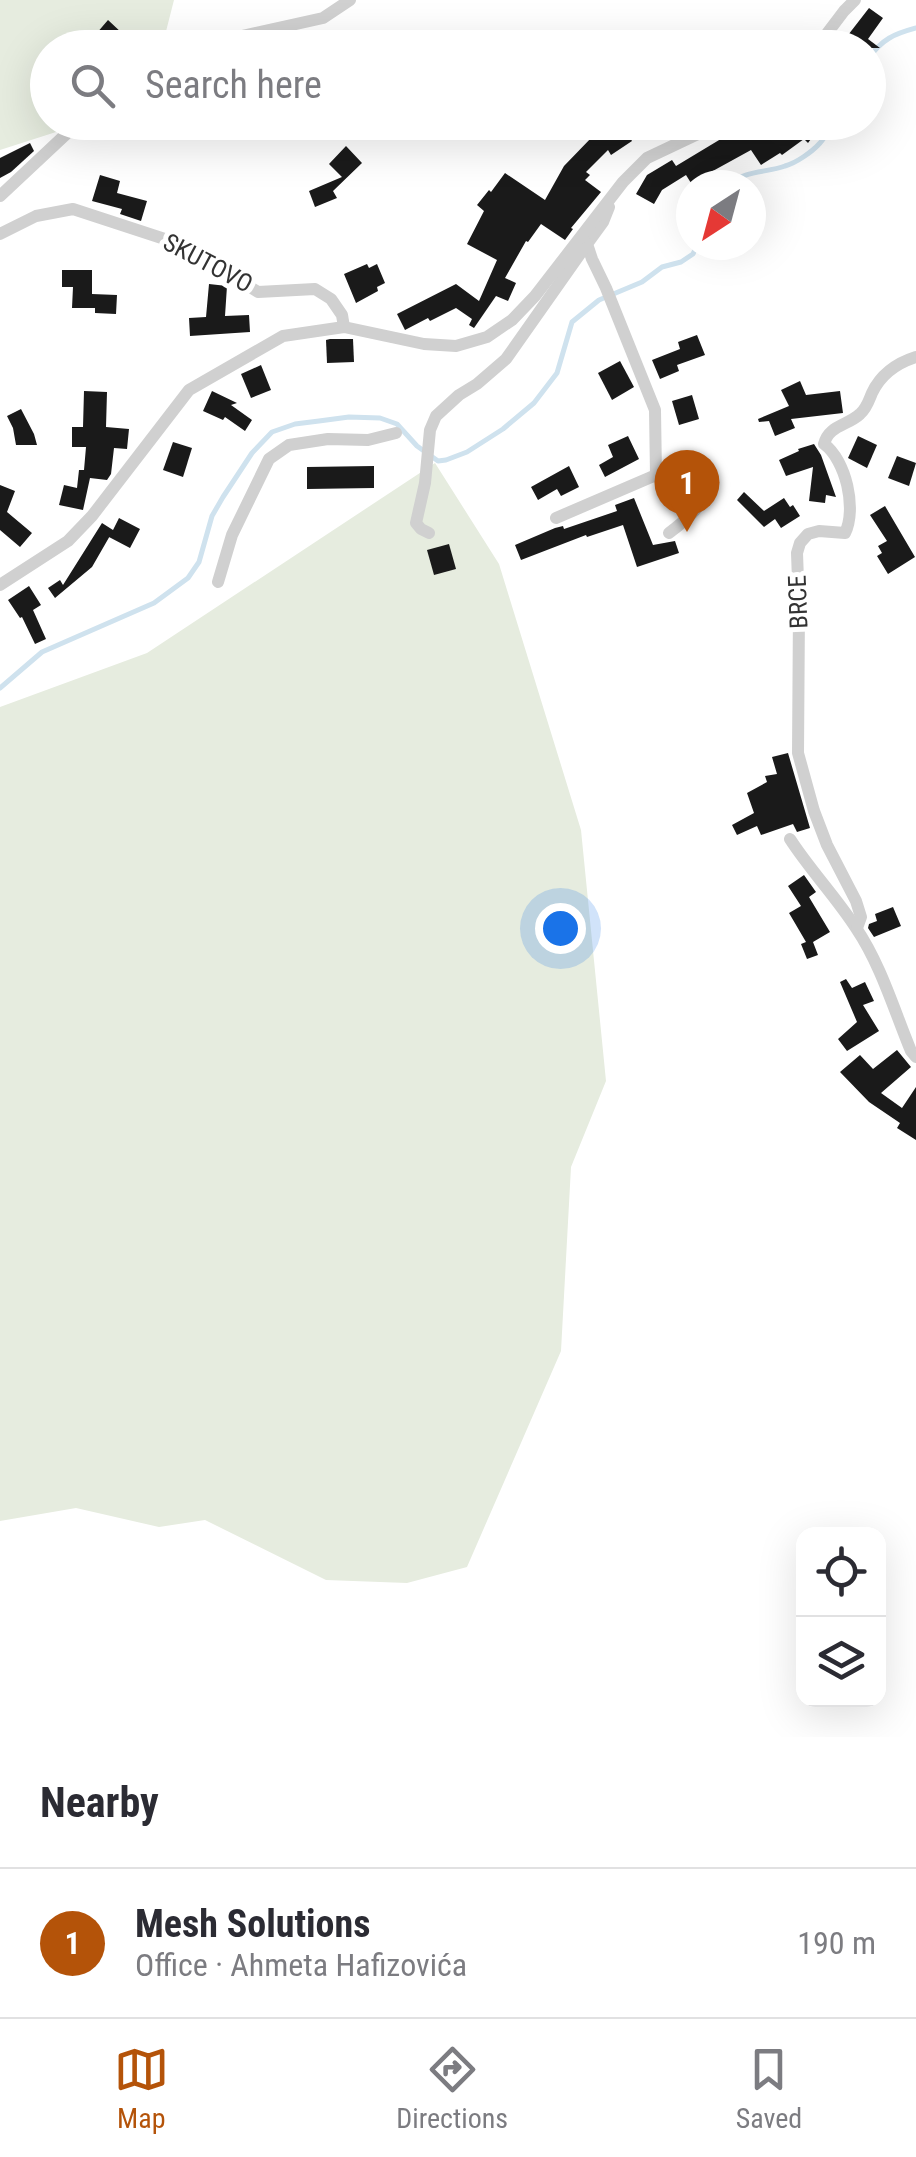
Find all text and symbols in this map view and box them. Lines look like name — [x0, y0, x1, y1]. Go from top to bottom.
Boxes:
search box — [30, 30, 886, 140]
icon: search — [65, 58, 120, 113]
text: Search here — [145, 63, 322, 107]
north arrow — [676, 170, 766, 260]
street label: SKUTOVO — [158, 227, 258, 299]
pin: 1 — [654, 450, 720, 532]
street label: BRCE — [783, 575, 813, 629]
your location — [535, 903, 586, 954]
map controls — [796, 1527, 886, 1707]
button: locate — [796, 1527, 886, 1617]
button: layers — [796, 1617, 886, 1707]
text: Nearby — [40, 1778, 159, 1827]
text: Mesh Solutions — [135, 1902, 370, 1946]
text: 1 — [64, 1924, 81, 1962]
text: 190 m — [797, 1924, 876, 1962]
text: Office · Ahmeta Hafizovića — [135, 1946, 467, 1984]
tab: Map — [114, 2042, 169, 2135]
tab: Directions — [396, 2042, 508, 2135]
tab: Saved — [736, 2042, 802, 2135]

